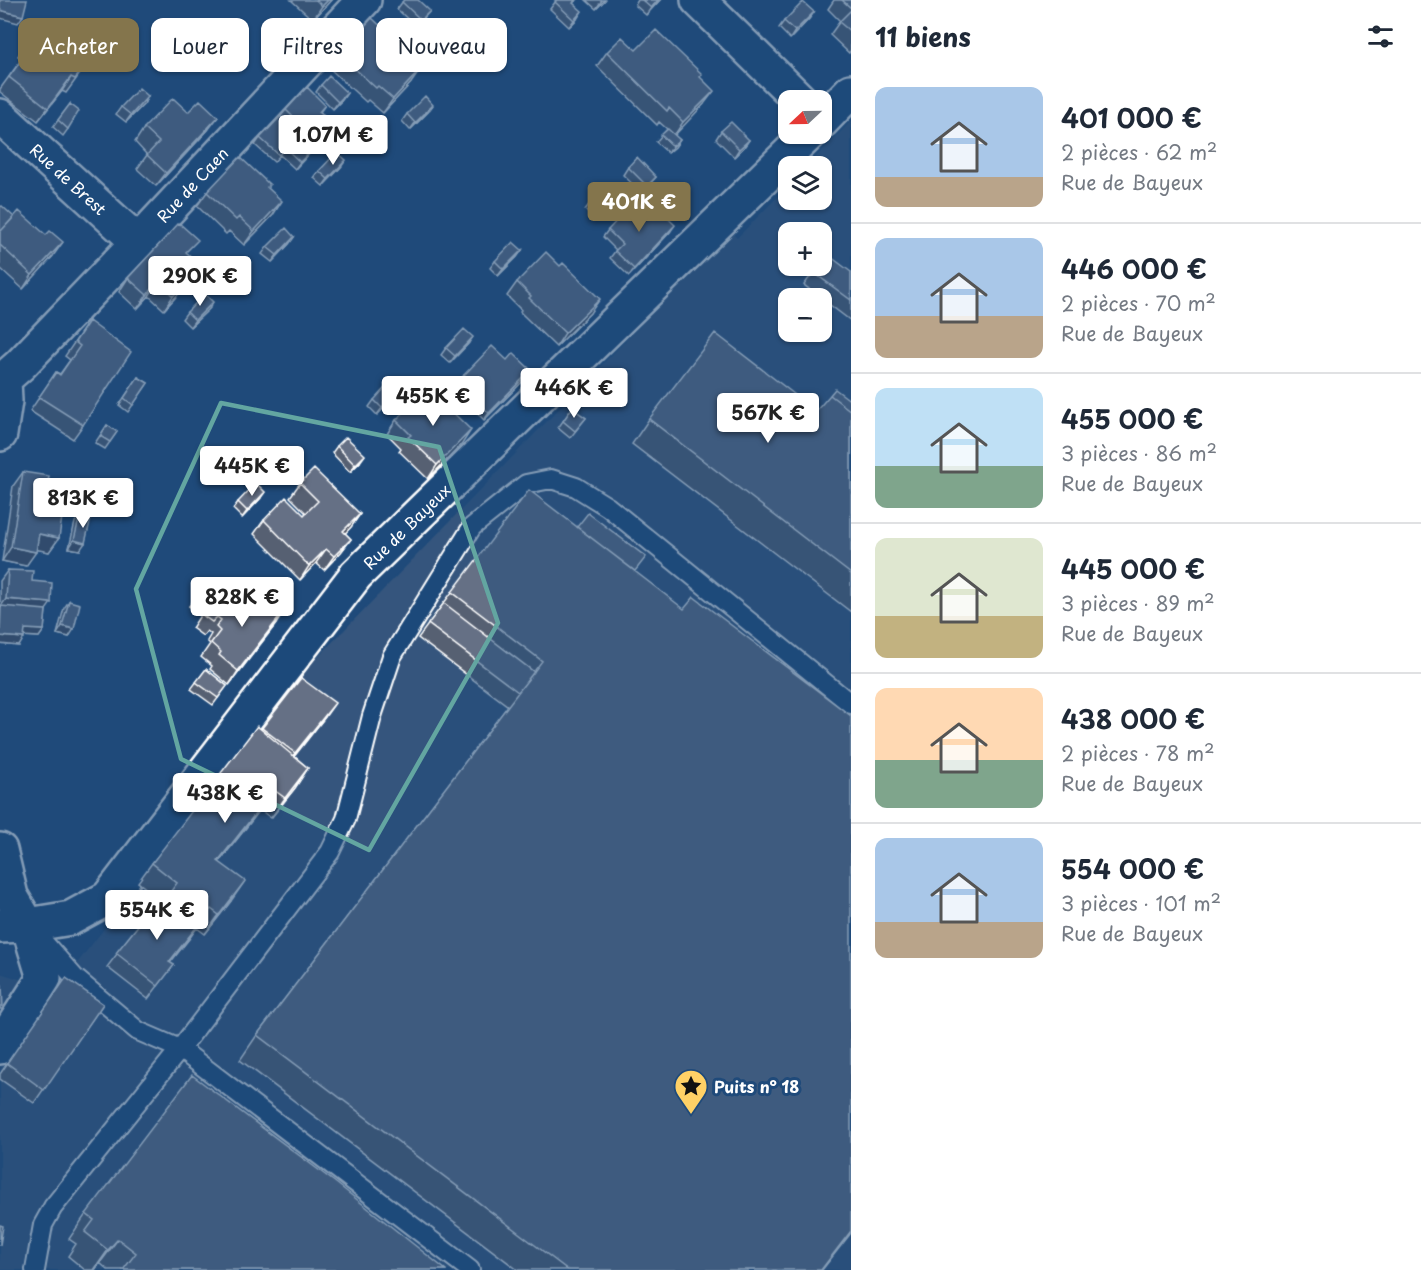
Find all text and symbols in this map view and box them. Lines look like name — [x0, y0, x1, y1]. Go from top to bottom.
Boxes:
text: 11 biens — [875, 17, 971, 56]
chip: Acheter — [18, 18, 139, 72]
chip: Louer — [151, 18, 249, 72]
chip: Filtres — [261, 18, 364, 72]
chip: Nouveau — [376, 18, 507, 72]
icon: filters — [1364, 20, 1397, 53]
north arrow — [778, 90, 832, 144]
map controls — [778, 90, 832, 342]
text: 401 000 € — [1061, 98, 1202, 137]
icon: home — [923, 111, 995, 183]
pin: 1.07M € — [278, 115, 388, 166]
text: 1.07M € — [293, 119, 373, 149]
street label: Rue de Brest — [25, 137, 112, 220]
text: 2 pièces · 62 m² — [1061, 137, 1217, 167]
street label: Rue de Caen — [150, 141, 233, 227]
button: layers — [778, 156, 832, 210]
text: Rue de Bayeux — [1061, 167, 1203, 197]
pin: 401K € — [590, 182, 688, 233]
text: 401K € — [602, 186, 676, 216]
button: + — [778, 222, 832, 276]
text: 446 000 € — [1061, 249, 1207, 288]
pin: 290K € — [151, 256, 249, 307]
text: 290K € — [162, 260, 238, 290]
icon: home — [923, 262, 995, 334]
button: − — [778, 288, 832, 342]
text: 2 pièces · 70 m² — [1061, 288, 1216, 318]
text: Rue de Bayeux — [1061, 318, 1203, 348]
pin: 446K € — [525, 368, 623, 419]
text: 446K € — [535, 372, 613, 402]
pin: 455K € — [384, 376, 482, 427]
text: 455K € — [396, 380, 470, 410]
pin: 567K € — [719, 393, 817, 444]
text: 567K € — [731, 397, 805, 427]
text: 455 000 € — [1061, 399, 1203, 438]
icon: home — [923, 412, 995, 484]
text: 3 pièces · 86 m² — [1061, 438, 1217, 468]
pin: 445K € — [203, 446, 301, 497]
text: 445K € — [214, 450, 290, 480]
text: Rue de Bayeux — [1061, 468, 1203, 498]
pin: 813K € — [34, 478, 132, 529]
street label: Rue de Bayeux — [357, 478, 455, 574]
text: 813K € — [47, 482, 119, 512]
text: 445 000 € — [1061, 549, 1205, 588]
icon: home — [923, 562, 995, 634]
pin: 828K € — [193, 577, 291, 628]
text: 828K € — [205, 581, 279, 611]
text: 3 pièces · 89 m² — [1061, 588, 1215, 618]
text: Rue de Bayeux — [1061, 618, 1203, 648]
text: 438 000 € — [1061, 699, 1205, 738]
icon: home — [923, 712, 995, 784]
text: 2 pièces · 78 m² — [1061, 738, 1214, 768]
text: Rue de Bayeux — [1061, 768, 1203, 798]
pin: 438K € — [176, 773, 274, 824]
text: 438K € — [187, 777, 263, 807]
text: 554 000 € — [1061, 849, 1204, 888]
icon: home — [923, 862, 995, 934]
text: 3 pièces · 101 m² — [1061, 888, 1221, 918]
pin: 554K € — [108, 890, 206, 941]
text: 554K € — [119, 894, 195, 924]
text: Rue de Bayeux — [1061, 918, 1203, 948]
place icon: Puits n° 18 — [673, 1068, 709, 1115]
place label: Puits n° 18 — [714, 1074, 799, 1098]

